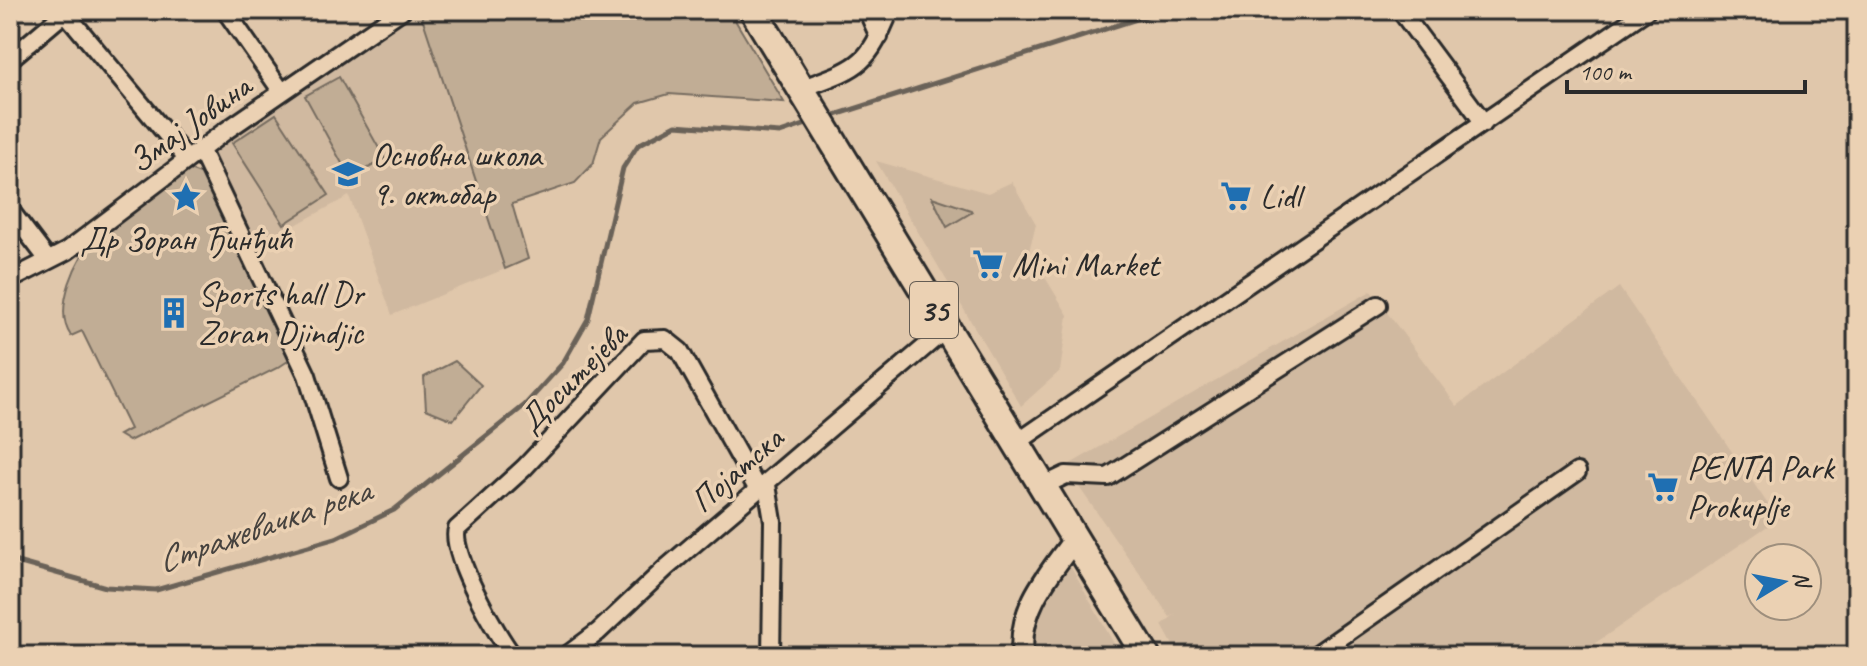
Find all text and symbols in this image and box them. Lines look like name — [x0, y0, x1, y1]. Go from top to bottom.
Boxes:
scale bar — [1567, 44, 1805, 94]
text: 100 m — [1579, 57, 1633, 87]
street label: Змај Јовина — [119, 63, 262, 182]
place label: Основна школа 9. октобар — [372, 133, 544, 215]
school or university icon: Основна школа 9. октобар — [331, 157, 365, 191]
place label: Lidl — [1260, 175, 1307, 218]
supermarket icon: Lidl — [1219, 179, 1253, 213]
place icon: Др Зоран Ђинђић — [169, 180, 203, 214]
place label: Др Зоран Ђинђић — [80, 217, 293, 260]
place label: Mini Market — [1012, 243, 1162, 286]
supermarket icon: Mini Market — [971, 247, 1005, 281]
place label: Sports hall Dr Zoran Djindjic — [198, 272, 366, 354]
road number: 35 — [910, 282, 958, 338]
building icon: Sports hall Dr Zoran Djindjic — [157, 296, 191, 330]
street label: Доситејева — [509, 312, 638, 441]
street label: Појатска — [681, 416, 794, 522]
place label: PENTA Park Prokuplje — [1687, 446, 1836, 528]
water label: Стражевачка река — [151, 466, 380, 583]
supermarket icon: PENTA Park Prokuplje — [1646, 470, 1680, 504]
north arrow — [1743, 542, 1823, 622]
text: N — [1787, 570, 1817, 591]

